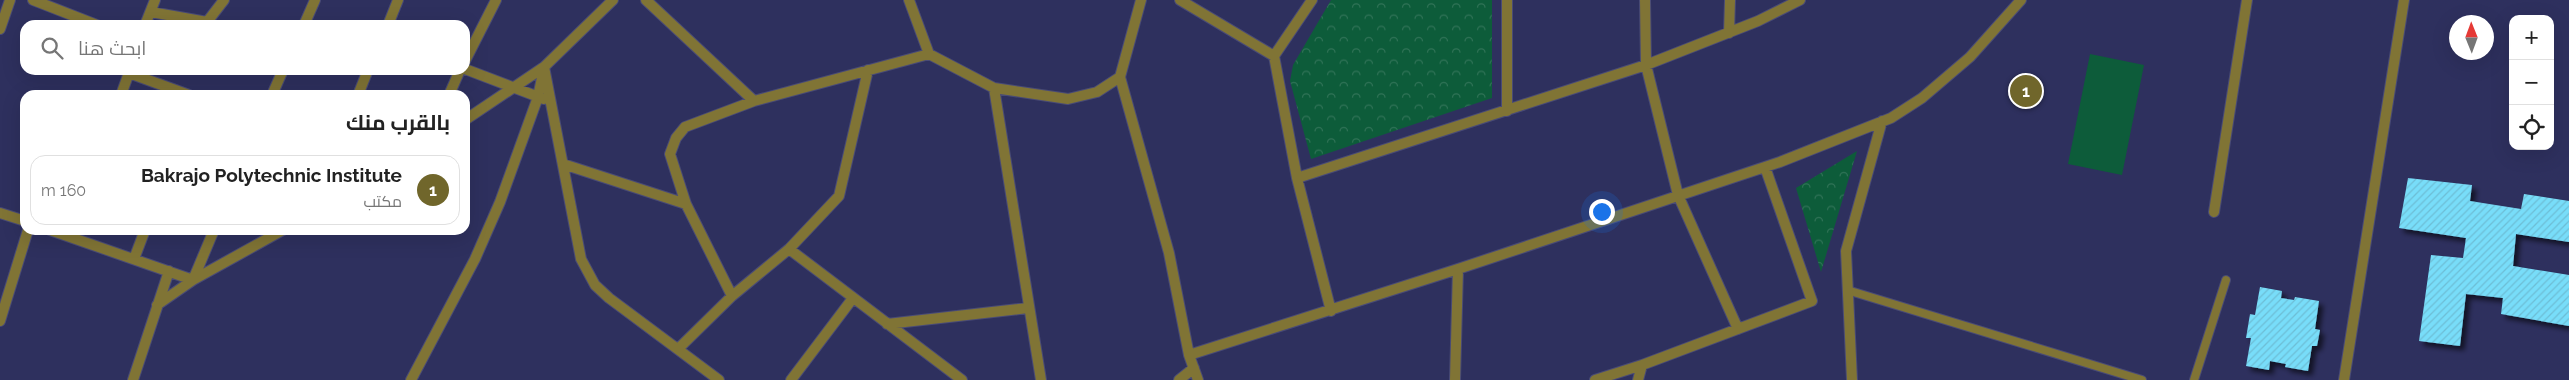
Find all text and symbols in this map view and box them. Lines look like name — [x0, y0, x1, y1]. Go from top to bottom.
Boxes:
north arrow — [2449, 15, 2494, 60]
map controls — [2509, 15, 2554, 150]
button: + — [2509, 15, 2554, 60]
search box — [20, 20, 470, 75]
icon: search — [38, 34, 66, 62]
text: ابحث هنا — [78, 37, 146, 59]
button: − — [2509, 60, 2554, 105]
pin: 1 — [2010, 72, 2042, 110]
button: locate — [2509, 105, 2554, 150]
text: بالقرب منك — [346, 110, 450, 135]
text: Bakrajo Polytechnic Institute — [141, 164, 402, 186]
text: 160 m — [41, 181, 86, 200]
text: 1 — [429, 181, 437, 200]
text: مكتب — [363, 192, 402, 211]
your location — [1589, 199, 1615, 225]

